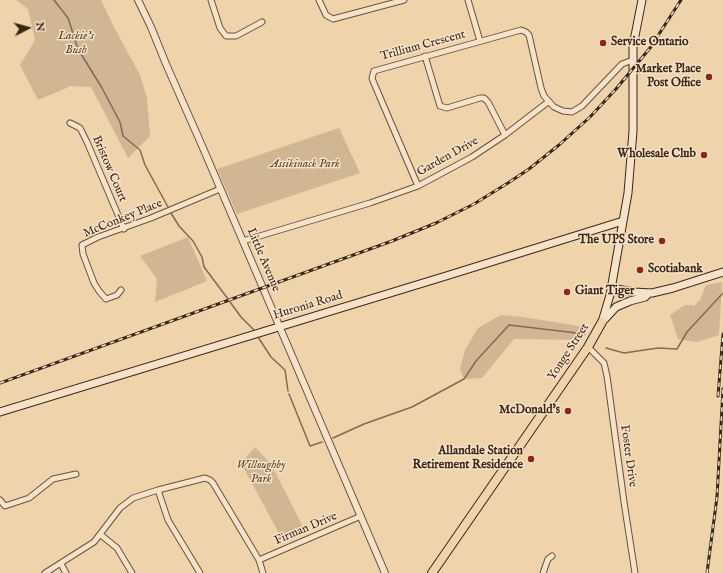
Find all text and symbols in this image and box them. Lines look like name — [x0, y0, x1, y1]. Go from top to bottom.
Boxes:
north arrow — [8, 8, 48, 48]
text: N — [32, 21, 47, 32]
street label: Trillium Crescent — [379, 28, 467, 64]
park label: Lackie's Bush — [58, 30, 94, 58]
place label: Service Ontario — [611, 36, 688, 50]
marker: Service Ontario — [598, 38, 608, 48]
place label: Market Place Post Office — [636, 63, 701, 91]
marker: Market Place Post Office — [704, 72, 714, 82]
street label: Bristow Court — [89, 134, 129, 204]
street label: Garden Drive — [415, 134, 481, 180]
place label: Wholesale Club — [617, 148, 696, 162]
marker: Wholesale Club — [699, 150, 709, 160]
park label: Assikinack Park — [270, 158, 340, 172]
street label: McConkey Place — [81, 197, 165, 241]
street label: Little Avenue — [243, 226, 283, 294]
place label: The UPS Store — [578, 234, 654, 248]
marker: The UPS Store — [657, 236, 667, 246]
place label: Scotiabank — [648, 263, 703, 277]
marker: Scotiabank — [635, 265, 645, 275]
place label: Giant Tiger — [575, 285, 634, 299]
marker: Giant Tiger — [562, 287, 572, 297]
street label: Huronia Road — [272, 289, 344, 323]
street label: Yonge Street — [545, 321, 593, 383]
place label: McDonald's — [499, 404, 560, 418]
marker: McDonald's — [563, 406, 573, 416]
street label: Foster Drive — [616, 424, 640, 488]
place label: Allandale Station Retirement Residence — [412, 445, 523, 473]
marker: Allandale Station Retirement Residence — [526, 454, 536, 464]
park label: Willoughby Park — [236, 459, 286, 487]
street label: Firman Drive — [273, 509, 339, 549]

